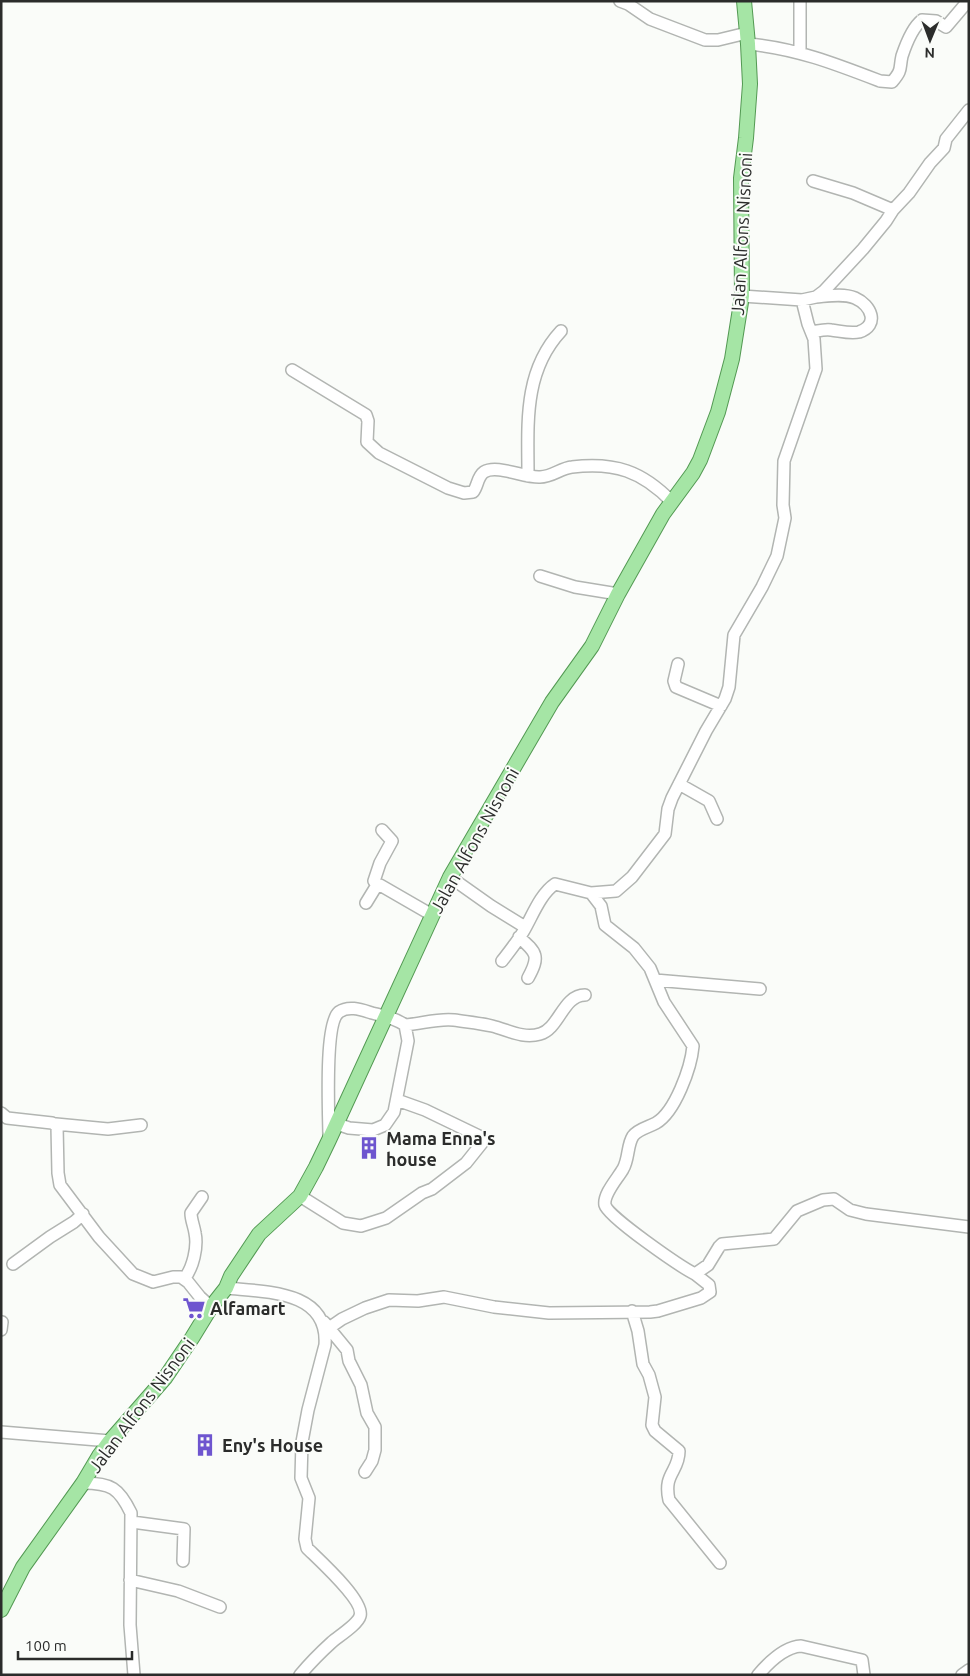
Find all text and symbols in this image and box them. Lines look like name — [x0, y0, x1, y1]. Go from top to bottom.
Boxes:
north arrow — [905, 15, 955, 65]
text: N — [924, 45, 935, 61]
street label: Jalan Alfons Nisnoni — [727, 152, 755, 316]
street label: Jalan Alfons Nisnoni — [426, 764, 522, 916]
place label: Mama Enna's house — [386, 1128, 496, 1169]
building icon: Mama Enna's house — [356, 1135, 382, 1161]
supermarket icon: Alfamart — [181, 1295, 207, 1321]
place label: Alfamart — [210, 1298, 286, 1318]
street label: Jalan Alfons Nisnoni — [84, 1334, 198, 1476]
building icon: Eny's House — [192, 1432, 218, 1458]
place label: Eny's House — [222, 1435, 323, 1455]
scale bar — [18, 1628, 131, 1660]
text: 100 m — [25, 1637, 67, 1654]

